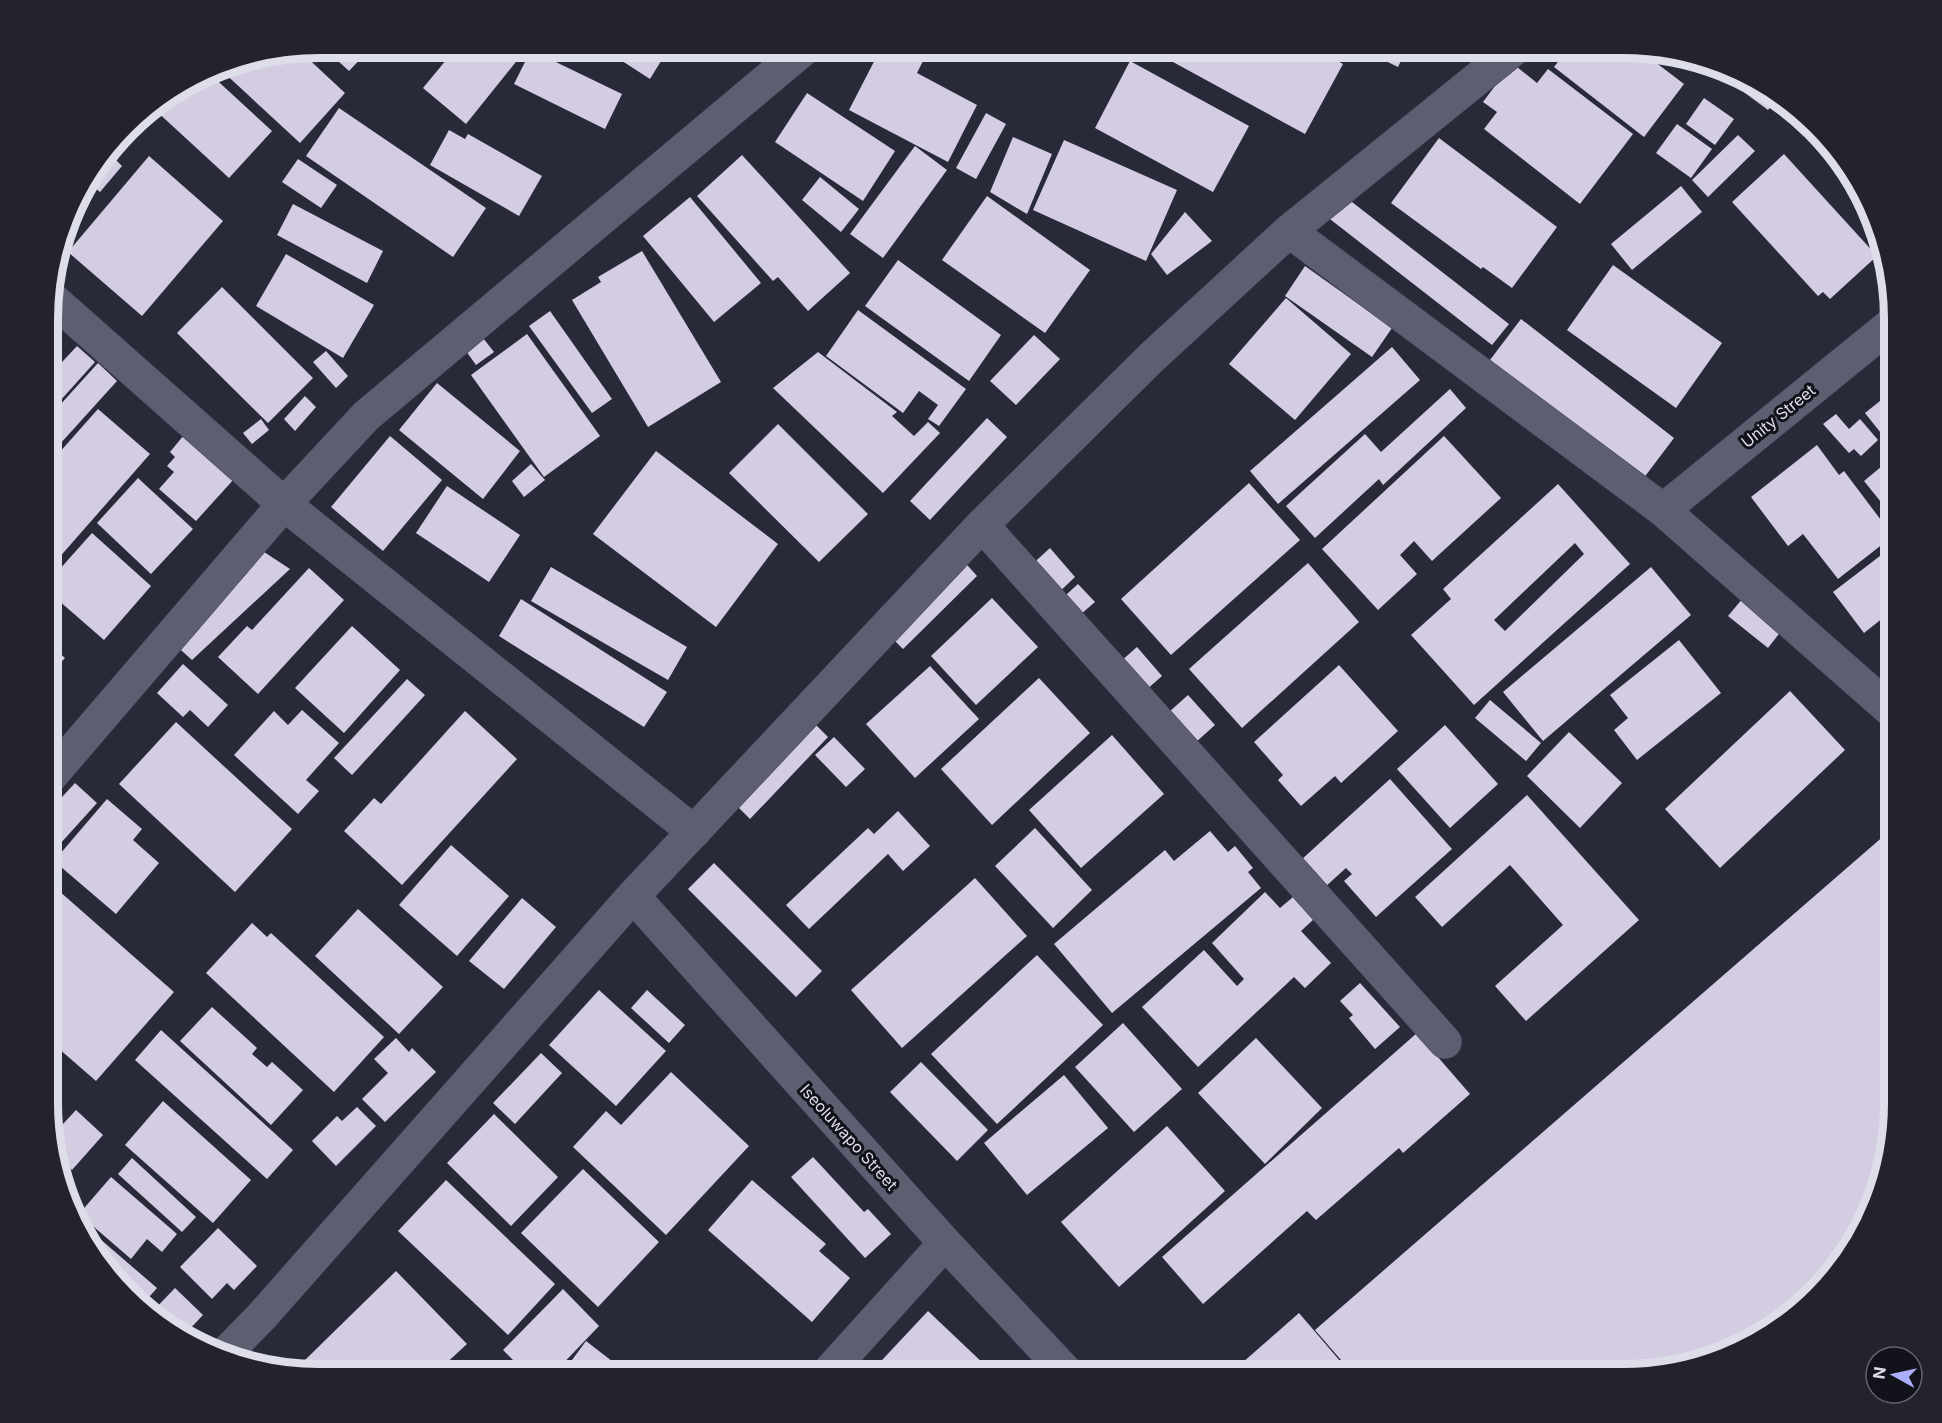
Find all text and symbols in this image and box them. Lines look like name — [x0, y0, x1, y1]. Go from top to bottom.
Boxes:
street label: Unity Street — [1737, 380, 1819, 452]
street label: Iseoluwapo Street — [796, 1080, 902, 1194]
north arrow — [1864, 1345, 1924, 1405]
text: N — [1868, 1365, 1890, 1380]

